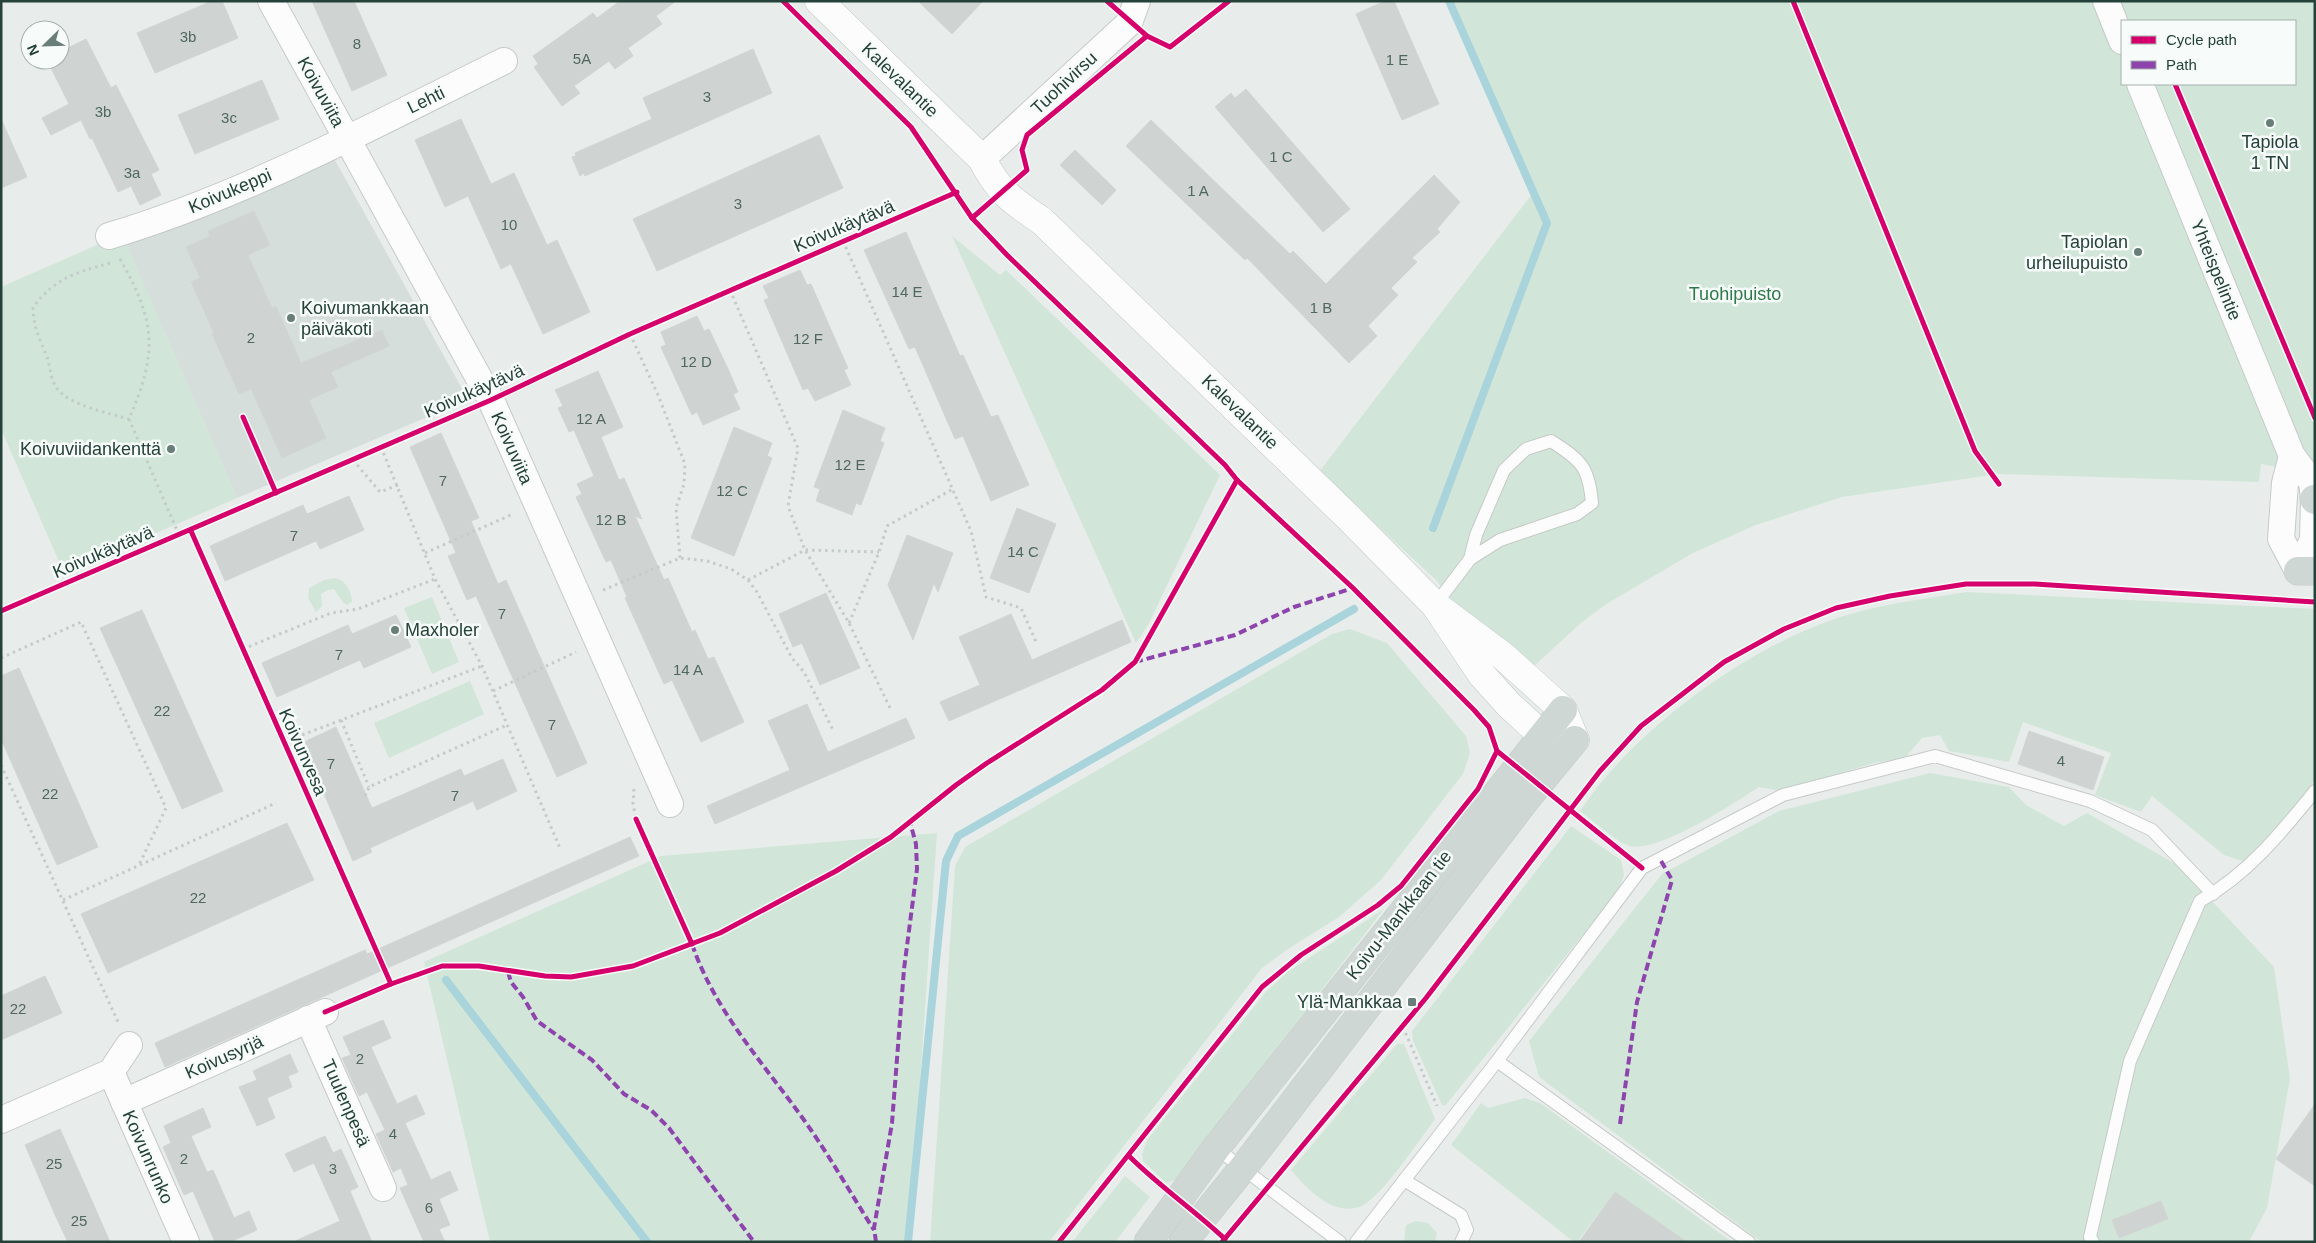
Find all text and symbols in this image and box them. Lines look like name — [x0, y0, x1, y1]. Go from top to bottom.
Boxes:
north arrow — [20, 20, 70, 70]
legend — [2121, 20, 2296, 85]
house number: 3b — [180, 28, 196, 45]
text: Cycle path — [2166, 31, 2237, 48]
house number: 8 — [353, 35, 361, 52]
street label: Kalevalantie — [858, 39, 942, 121]
text: N — [24, 42, 42, 58]
street label: Tuohivirsu — [1027, 48, 1101, 118]
house number: 5A — [573, 50, 591, 67]
house number: 1 E — [1386, 51, 1408, 68]
street label: Koivuviita — [294, 53, 349, 131]
text: Path — [2166, 56, 2197, 73]
street label: Lehti — [404, 82, 448, 118]
house number: 3 — [703, 88, 711, 105]
house number: 3b — [95, 103, 111, 120]
house number: 3c — [221, 109, 237, 126]
marker: Tapiola 1 TN — [2264, 117, 2276, 129]
place label: Tapiola 1 TN — [2241, 132, 2300, 173]
house number: 1 C — [1269, 148, 1293, 165]
house number: 3a — [124, 164, 141, 181]
street label: Koivukeppi — [186, 165, 274, 217]
house number: 1 A — [1187, 182, 1209, 199]
house number: 3 — [734, 195, 742, 212]
street label: Koivukäytävä — [791, 195, 898, 256]
house number: 10 — [501, 216, 517, 233]
street label: Yhteispelintie — [2187, 217, 2245, 323]
place label: Tapiolan urheilupuisto — [2026, 232, 2128, 273]
marker: Tapiolan urheilupuisto — [2132, 246, 2144, 258]
house number: 14 E — [892, 283, 922, 300]
park label: Tuohipuisto — [1689, 284, 1781, 304]
place label: Koivumankkaan päiväkoti — [301, 298, 429, 339]
house number: 1 B — [1310, 299, 1332, 316]
marker: Koivumankkaan päiväkoti — [285, 312, 297, 324]
house number: 2 — [247, 329, 255, 346]
house number: 12 F — [793, 330, 823, 347]
house number: 12 D — [680, 353, 712, 370]
street label: Koivukäytävä — [421, 360, 528, 422]
street label: Kalevalantie — [1198, 371, 1282, 453]
street label: Koivuviita — [487, 409, 537, 488]
house number: 12 A — [576, 410, 606, 427]
place label: Koivuviidankenttä — [20, 439, 162, 459]
marker: Koivuviidankenttä — [165, 443, 177, 455]
house number: 12 E — [835, 456, 865, 473]
house number: 7 — [439, 472, 447, 489]
house number: 12 C — [716, 482, 748, 499]
house number: 12 B — [596, 511, 626, 528]
street label: Koivukäytävä — [50, 521, 157, 582]
house number: 7 — [290, 527, 298, 544]
house number: 14 C — [1007, 543, 1039, 560]
house number: 7 — [498, 605, 506, 622]
place label: Maxholer — [405, 620, 479, 640]
marker: Maxholer — [389, 624, 401, 636]
house number: 7 — [335, 646, 343, 663]
house number: 14 A — [673, 661, 703, 678]
house number: 22 — [154, 702, 170, 719]
street label: Koivunvesa — [275, 705, 331, 799]
house number: 7 — [548, 716, 556, 733]
house number: 4 — [2057, 752, 2065, 769]
house number: 7 — [327, 755, 335, 772]
house number: 22 — [42, 785, 58, 802]
house number: 7 — [451, 787, 459, 804]
street label: Koivu-Mankkaan tie — [1342, 847, 1456, 983]
house number: 22 — [190, 889, 206, 906]
place label: Ylä-Mankkaa — [1297, 992, 1403, 1012]
marker: Ylä-Mankkaa — [1406, 996, 1418, 1008]
house number: 22 — [10, 1000, 26, 1017]
street label: Koivusyrjä — [182, 1031, 267, 1083]
house number: 2 — [356, 1050, 364, 1067]
street label: Tuulenpesä — [318, 1056, 375, 1151]
street label: Koivunrunko — [119, 1107, 177, 1207]
house number: 4 — [389, 1125, 397, 1142]
house number: 2 — [180, 1150, 188, 1167]
house number: 25 — [46, 1155, 62, 1172]
house number: 3 — [329, 1160, 337, 1177]
house number: 6 — [425, 1199, 433, 1216]
house number: 25 — [71, 1212, 87, 1229]

